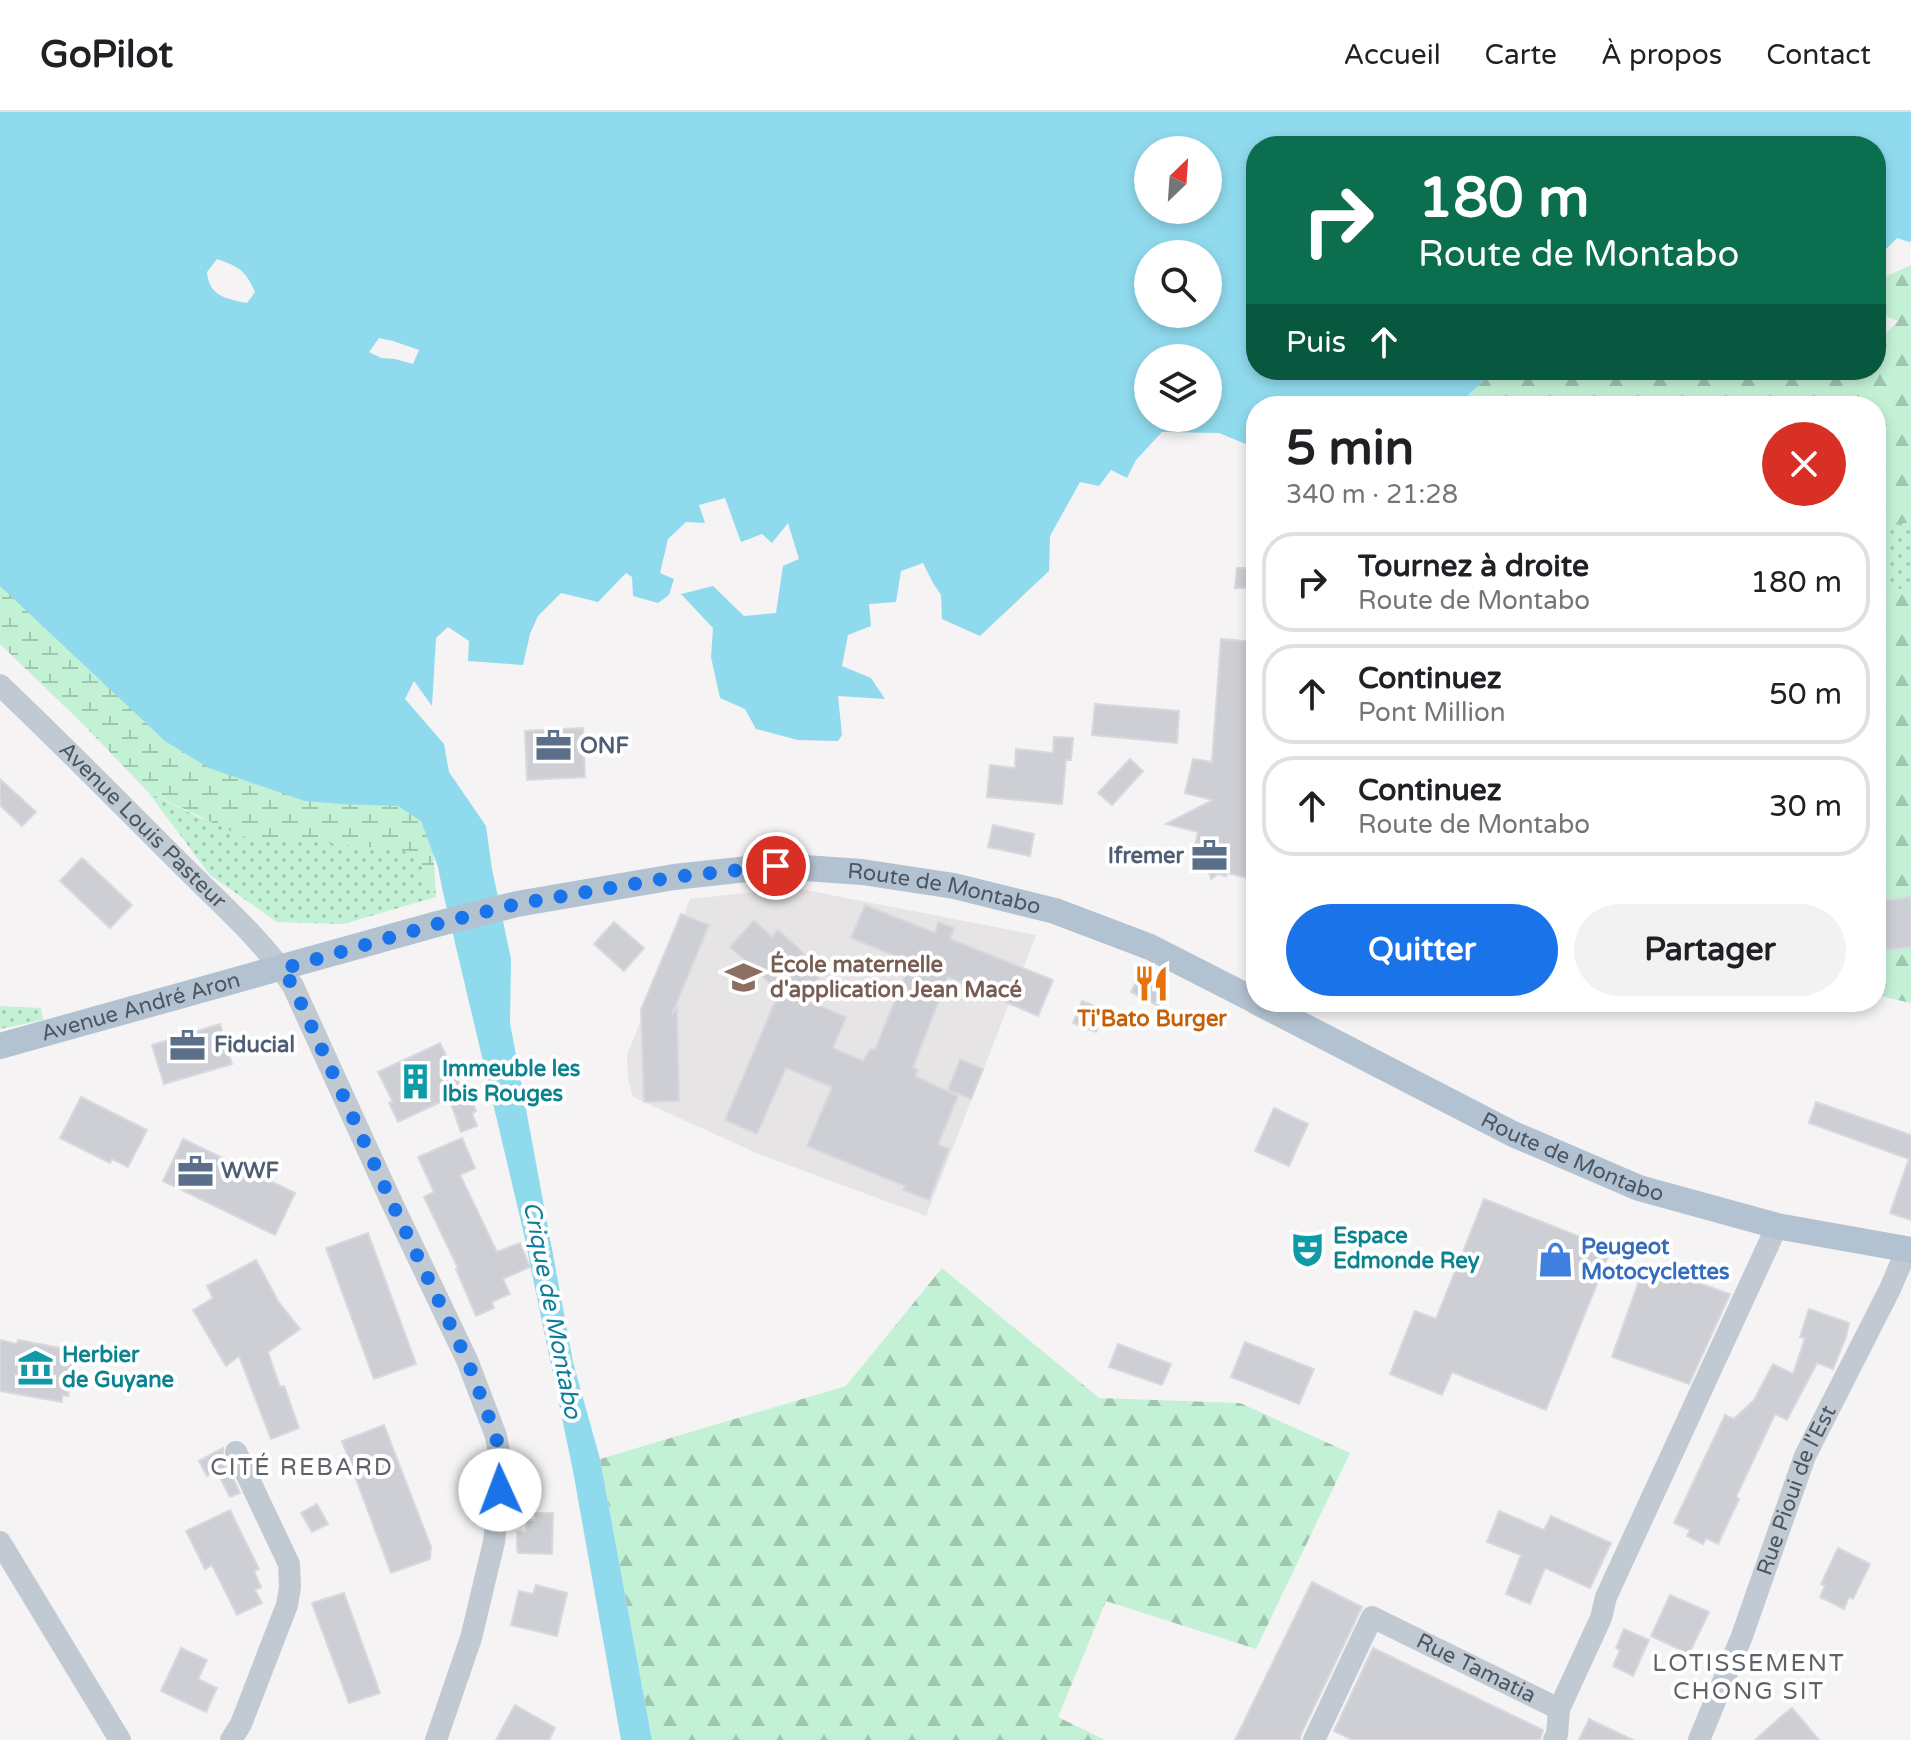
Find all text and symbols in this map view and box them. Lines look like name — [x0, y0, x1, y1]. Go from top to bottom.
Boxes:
text: GoPilot — [40, 32, 173, 78]
text: Accueil — [1343, 38, 1441, 72]
text: Carte — [1485, 38, 1557, 72]
text: À propos — [1601, 38, 1722, 72]
text: Contact — [1766, 38, 1871, 72]
north arrow — [1134, 136, 1222, 224]
map controls — [1134, 136, 1222, 432]
text: 180 m — [1418, 165, 1589, 232]
icon: right — [1286, 168, 1390, 272]
text: Route de Montabo — [1418, 233, 1739, 276]
button: search — [1134, 240, 1222, 328]
icon: ahead — [1362, 320, 1406, 364]
text: Puis — [1286, 324, 1346, 361]
button: layers — [1134, 344, 1222, 432]
text: 5 min — [1286, 420, 1414, 478]
button: close — [1762, 422, 1846, 506]
text: 340 m · 21:28 — [1286, 479, 1458, 510]
text: Tournez à droite — [1358, 548, 1589, 585]
icon: right — [1290, 560, 1334, 604]
text: 180 m — [1750, 564, 1842, 601]
text: Route de Montabo — [1358, 585, 1590, 616]
text: Continuez — [1358, 660, 1502, 697]
icon: ahead — [1290, 672, 1334, 716]
text: 50 m — [1769, 676, 1842, 713]
text: Pont Million — [1358, 697, 1506, 728]
office icon: ONF — [535, 727, 573, 765]
place label: ONF — [580, 733, 630, 759]
street label: Avenue Louis Pasteur — [54, 737, 232, 914]
text: Continuez — [1358, 772, 1502, 809]
icon: ahead — [1290, 784, 1334, 828]
text: 30 m — [1769, 788, 1842, 825]
text: Route de Montabo — [1358, 809, 1590, 840]
pin — [742, 832, 810, 900]
office icon: Ifremer — [1191, 837, 1229, 875]
place label: Ifremer — [1108, 843, 1185, 869]
icon: arrive — [754, 844, 798, 888]
street label: Route de Montabo — [847, 858, 1043, 920]
button: Quitter — [1286, 904, 1558, 996]
button: Partager — [1574, 904, 1846, 996]
place label: École maternelle d'application Jean Macé — [770, 951, 1022, 1003]
school or university icon: École maternelle d'application Jean Macé — [725, 959, 763, 997]
restaurant icon: Ti'Bato Burger — [1133, 964, 1171, 1002]
street label: Avenue André Aron — [38, 967, 243, 1047]
place label: Ti'Bato Burger — [1076, 1006, 1227, 1032]
office icon: Fiducial — [169, 1026, 207, 1064]
place label: Fiducial — [214, 1032, 295, 1058]
place label: Immeuble les Ibis Rouges — [442, 1056, 581, 1107]
building icon: Immeuble les Ibis Rouges — [397, 1063, 435, 1101]
street label: Route de Montabo — [1477, 1107, 1667, 1207]
office icon: WWF — [176, 1152, 214, 1190]
place label: WWF — [221, 1158, 279, 1184]
water label: Crique de Montabo — [517, 1199, 588, 1422]
place label: Espace Edmonde Rey — [1333, 1223, 1480, 1274]
theatre icon: Espace Edmonde Rey — [1288, 1230, 1326, 1268]
place label: Peugeot Motocyclettes — [1581, 1234, 1730, 1285]
shop icon: Peugeot Motocyclettes — [1536, 1241, 1574, 1279]
place label: Herbier de Guyane — [62, 1342, 174, 1393]
museum icon: Herbier de Guyane — [17, 1349, 55, 1387]
street label: Rue Pioui de l'Est — [1751, 1401, 1842, 1579]
position arrow — [458, 1448, 542, 1532]
district label: CITÉ REBARD — [210, 1452, 394, 1482]
street label: Rue Tamatia — [1412, 1628, 1540, 1709]
district label: LOTISSEMENT CHONG SIT — [1652, 1649, 1846, 1706]

